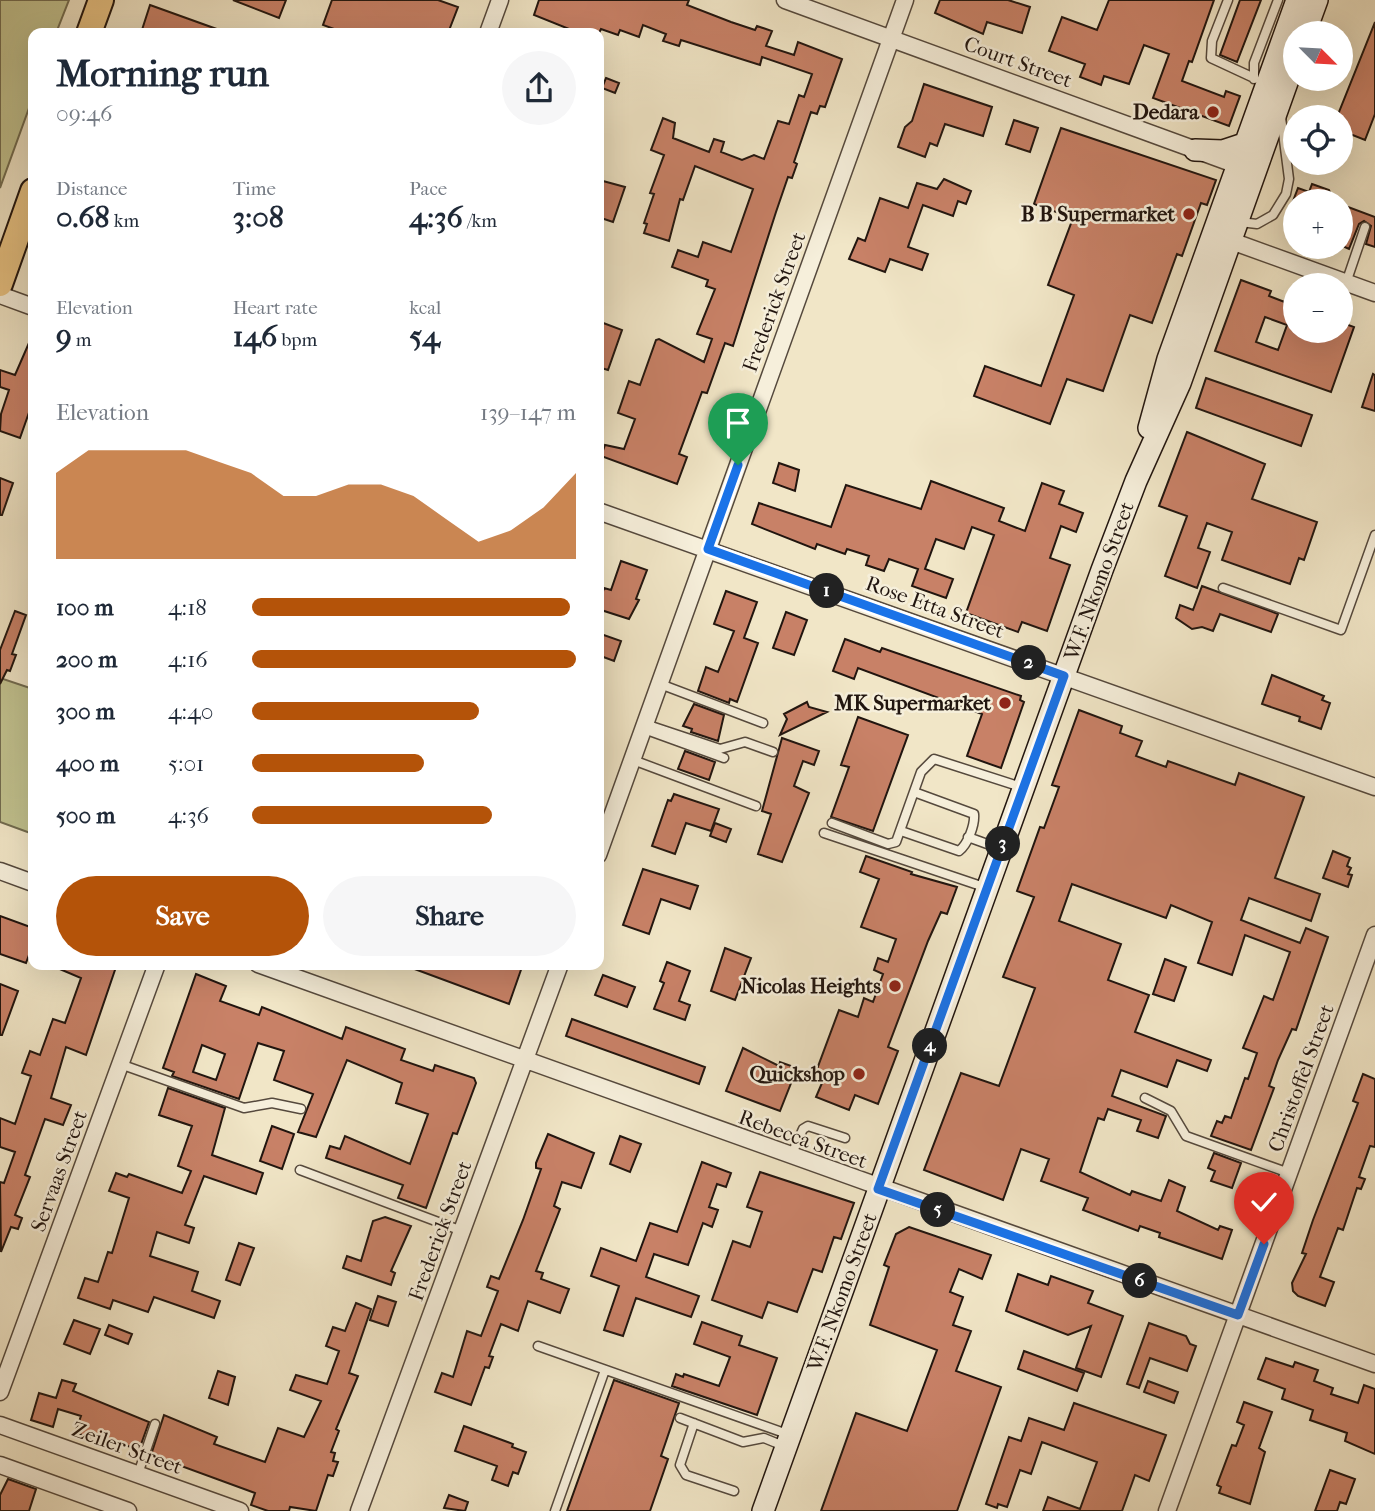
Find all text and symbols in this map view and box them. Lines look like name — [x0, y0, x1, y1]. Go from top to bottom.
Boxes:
north arrow — [1283, 21, 1353, 91]
map controls — [1283, 21, 1353, 343]
street label: Court Street — [961, 31, 1076, 93]
text: Morning run — [56, 51, 269, 96]
button: share — [502, 51, 576, 125]
text: 09:46 — [56, 100, 112, 127]
place label: Dedara — [1133, 100, 1200, 124]
marker: Dedara — [1205, 104, 1221, 120]
button: locate — [1283, 105, 1353, 175]
text: Distance — [56, 178, 127, 200]
text: Time — [233, 178, 276, 200]
text: Pace — [409, 178, 447, 200]
button: + — [1283, 189, 1353, 259]
text: 0.68 — [56, 200, 110, 235]
text: 3:08 — [233, 200, 284, 235]
text: 4:36 — [409, 200, 463, 235]
place label: B B Supermarket — [1021, 202, 1176, 226]
marker: B B Supermarket — [1181, 206, 1197, 222]
text: km — [110, 210, 139, 232]
text: /km — [463, 210, 497, 232]
street label: Frederick Street — [738, 228, 811, 375]
button: − — [1283, 273, 1353, 343]
text: Elevation — [56, 297, 133, 319]
text: Heart rate — [233, 297, 318, 319]
text: kcal — [409, 297, 441, 319]
text: 9 — [56, 319, 72, 354]
text: 146 — [233, 319, 277, 354]
text: 54 — [409, 319, 440, 354]
text: m — [72, 329, 92, 351]
text: bpm — [277, 329, 317, 351]
pin — [708, 393, 768, 465]
text: Elevation — [56, 399, 149, 426]
text: 139–147 m — [480, 399, 576, 426]
icon: arrive — [719, 404, 757, 442]
street label: W.F. Nkomo Street — [1059, 498, 1139, 665]
street label: Rose Etta Street — [862, 571, 1008, 643]
pin: 1 — [810, 574, 844, 608]
text: 1 — [823, 579, 830, 601]
text: 100 m — [56, 594, 114, 621]
text: 4:18 — [168, 594, 207, 621]
text: 200 m — [56, 646, 117, 673]
text: 4:16 — [168, 646, 208, 673]
pin: 2 — [1012, 646, 1046, 680]
text: 2 — [1024, 651, 1033, 673]
place label: MK Supermarket — [833, 691, 991, 715]
marker: MK Supermarket — [997, 695, 1013, 711]
text: 300 m — [56, 698, 115, 725]
text: 4:40 — [168, 698, 213, 725]
text: 400 m — [56, 750, 119, 777]
text: 5:01 — [168, 750, 204, 777]
text: 500 m — [56, 802, 115, 829]
text: 4:36 — [168, 802, 209, 829]
pin: 3 — [986, 826, 1020, 862]
text: 3 — [999, 832, 1006, 854]
button: Save — [56, 876, 309, 956]
button: Share — [323, 876, 576, 956]
place label: Nicolas Heights — [741, 974, 881, 998]
marker: Nicolas Heights — [887, 978, 903, 994]
street label: Christoffel Street — [1263, 1000, 1339, 1155]
pin: 4 — [912, 1028, 948, 1064]
text: 4 — [924, 1034, 935, 1056]
place label: Quickshop — [750, 1062, 846, 1086]
marker: Quickshop — [851, 1066, 867, 1082]
street label: Rebecca Street — [736, 1105, 871, 1174]
street label: Servaas Street — [26, 1106, 92, 1235]
street label: Frederick Street — [404, 1157, 477, 1304]
pin — [1234, 1172, 1294, 1244]
icon: check — [1245, 1183, 1283, 1221]
pin: 5 — [920, 1192, 956, 1228]
text: 5 — [933, 1198, 942, 1220]
street label: W.F. Nkomo Street — [802, 1209, 882, 1376]
pin: 6 — [1122, 1264, 1158, 1298]
text: 6 — [1134, 1269, 1145, 1291]
street label: Zeiler Street — [69, 1417, 186, 1479]

